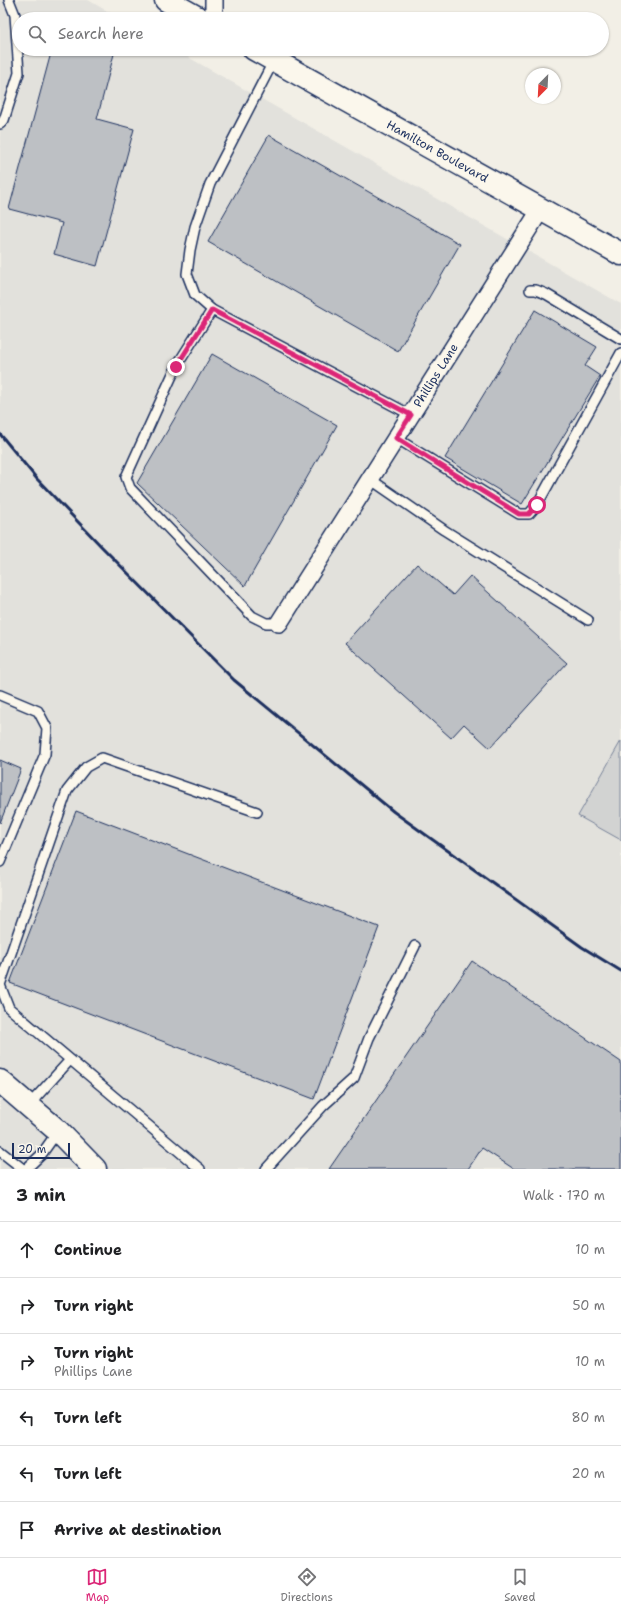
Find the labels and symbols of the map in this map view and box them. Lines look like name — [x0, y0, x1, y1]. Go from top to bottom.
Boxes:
north arrow — [525, 68, 561, 104]
street label: Hamilton Boulevard — [383, 117, 492, 186]
street label: Phillips Lane — [410, 340, 462, 410]
route end — [167, 358, 185, 376]
route start — [528, 496, 546, 514]
scale bar — [12, 1141, 70, 1160]

